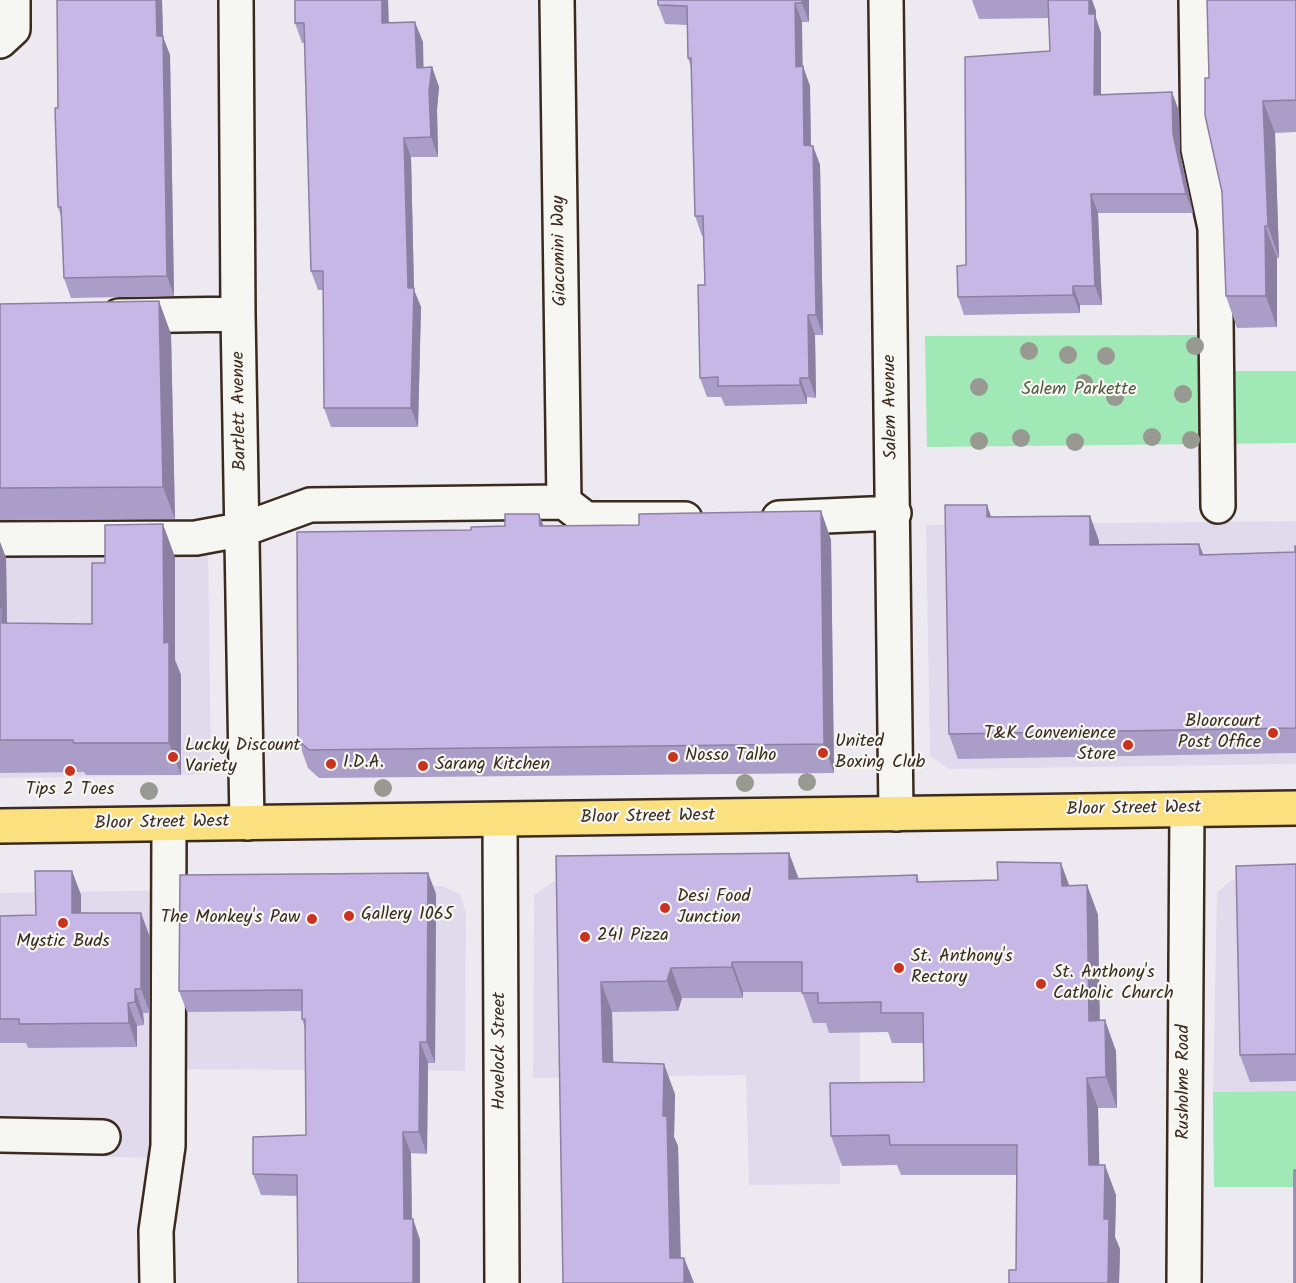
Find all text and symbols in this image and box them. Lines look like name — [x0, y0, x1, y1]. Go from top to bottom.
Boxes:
street label: Giacomini Way — [549, 196, 573, 306]
street label: Bartlett Avenue — [229, 351, 253, 471]
street label: Salem Avenue — [880, 354, 904, 460]
park label: Salem Parkette — [1022, 380, 1136, 402]
place label: Bloorcourt Post Office — [1178, 712, 1261, 754]
place label: T&K Convenience Store — [984, 724, 1116, 766]
marker: Bloorcourt Post Office — [1266, 726, 1280, 740]
place label: United Boxing Club — [835, 732, 925, 774]
place label: Lucky Discount Variety — [185, 736, 301, 778]
marker: T&K Convenience Store — [1121, 738, 1135, 752]
place label: Nosso Talho — [685, 746, 776, 768]
marker: United Boxing Club — [816, 746, 830, 760]
marker: Lucky Discount Variety — [166, 750, 180, 764]
marker: Nosso Talho — [666, 750, 680, 764]
place label: I.D.A. — [343, 753, 384, 775]
place label: Sarang Kitchen — [435, 755, 550, 777]
marker: I.D.A. — [324, 757, 338, 771]
marker: Sarang Kitchen — [416, 759, 430, 773]
marker: Tips 2 Toes — [63, 764, 77, 778]
place label: Tips 2 Toes — [26, 780, 114, 802]
street label: Bloor Street West — [1066, 798, 1202, 822]
street label: Bloor Street West — [580, 806, 716, 830]
street label: Bloor Street West — [94, 812, 230, 836]
place label: Desi Food Junction — [677, 887, 751, 930]
marker: Desi Food Junction — [658, 901, 672, 915]
place label: Gallery 1065 — [361, 905, 453, 927]
place label: The Monkey's Paw — [161, 908, 300, 930]
marker: Gallery 1065 — [342, 909, 356, 923]
marker: The Monkey's Paw — [305, 912, 319, 926]
marker: Mystic Buds — [56, 916, 70, 930]
place label: 241 Pizza — [597, 926, 669, 948]
marker: 241 Pizza — [578, 930, 592, 944]
place label: Mystic Buds — [16, 932, 110, 954]
place label: St. Anthony's Rectory — [911, 947, 1013, 990]
marker: St. Anthony's Rectory — [892, 961, 906, 975]
place label: St. Anthony's Catholic Church — [1053, 963, 1174, 1006]
marker: St. Anthony's Catholic Church — [1034, 977, 1048, 991]
street label: Havelock Street — [490, 992, 512, 1110]
street label: Rusholme Road — [1174, 1025, 1196, 1139]

